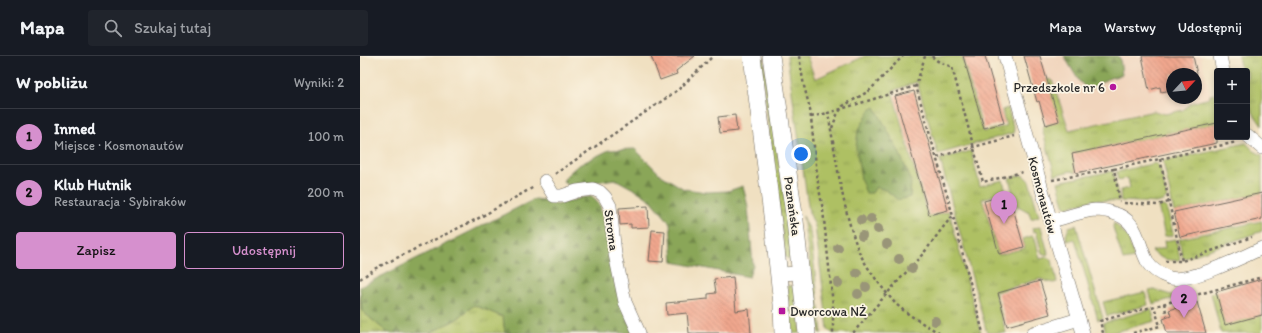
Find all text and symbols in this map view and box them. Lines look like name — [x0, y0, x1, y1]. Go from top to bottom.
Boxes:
search box — [88, 10, 368, 46]
text: Mapa — [20, 16, 64, 39]
icon: search — [102, 17, 124, 39]
text: Szukaj tutaj — [134, 19, 211, 37]
text: Mapa — [1049, 19, 1082, 36]
text: Warstwy — [1104, 19, 1156, 36]
text: Udostępnij — [1178, 19, 1242, 36]
north arrow — [1166, 68, 1202, 104]
map controls — [1214, 68, 1250, 140]
button: + — [1214, 68, 1250, 104]
text: W pobliżu — [16, 72, 87, 92]
text: Wyniki: 2 — [294, 75, 344, 90]
place label: Przedszkole nr 6 — [1013, 80, 1105, 95]
marker: Przedszkole nr 6 — [1108, 82, 1118, 92]
button: − — [1214, 104, 1250, 140]
text: Inmed — [54, 120, 95, 138]
text: 1 — [26, 129, 32, 144]
text: 100 m — [308, 129, 344, 144]
text: Miejsce · Kosmonautów — [54, 138, 184, 153]
your location — [791, 144, 811, 164]
street label: Kosmonautów — [1025, 155, 1060, 236]
text: Klub Hutnik — [54, 176, 131, 194]
street label: Poznańska — [781, 176, 804, 237]
text: 2 — [26, 185, 32, 200]
text: 200 m — [307, 185, 344, 200]
pin: 1 — [991, 191, 1017, 224]
text: Restauracja · Sybiraków — [54, 194, 186, 209]
street label: Stroma — [601, 209, 622, 252]
button: Zapisz — [16, 232, 176, 269]
button: Udostępnij — [184, 232, 344, 269]
pin: 2 — [1171, 285, 1197, 318]
place label: Dworcowa NŻ — [790, 304, 867, 319]
marker: Dworcowa NŻ — [777, 306, 787, 316]

